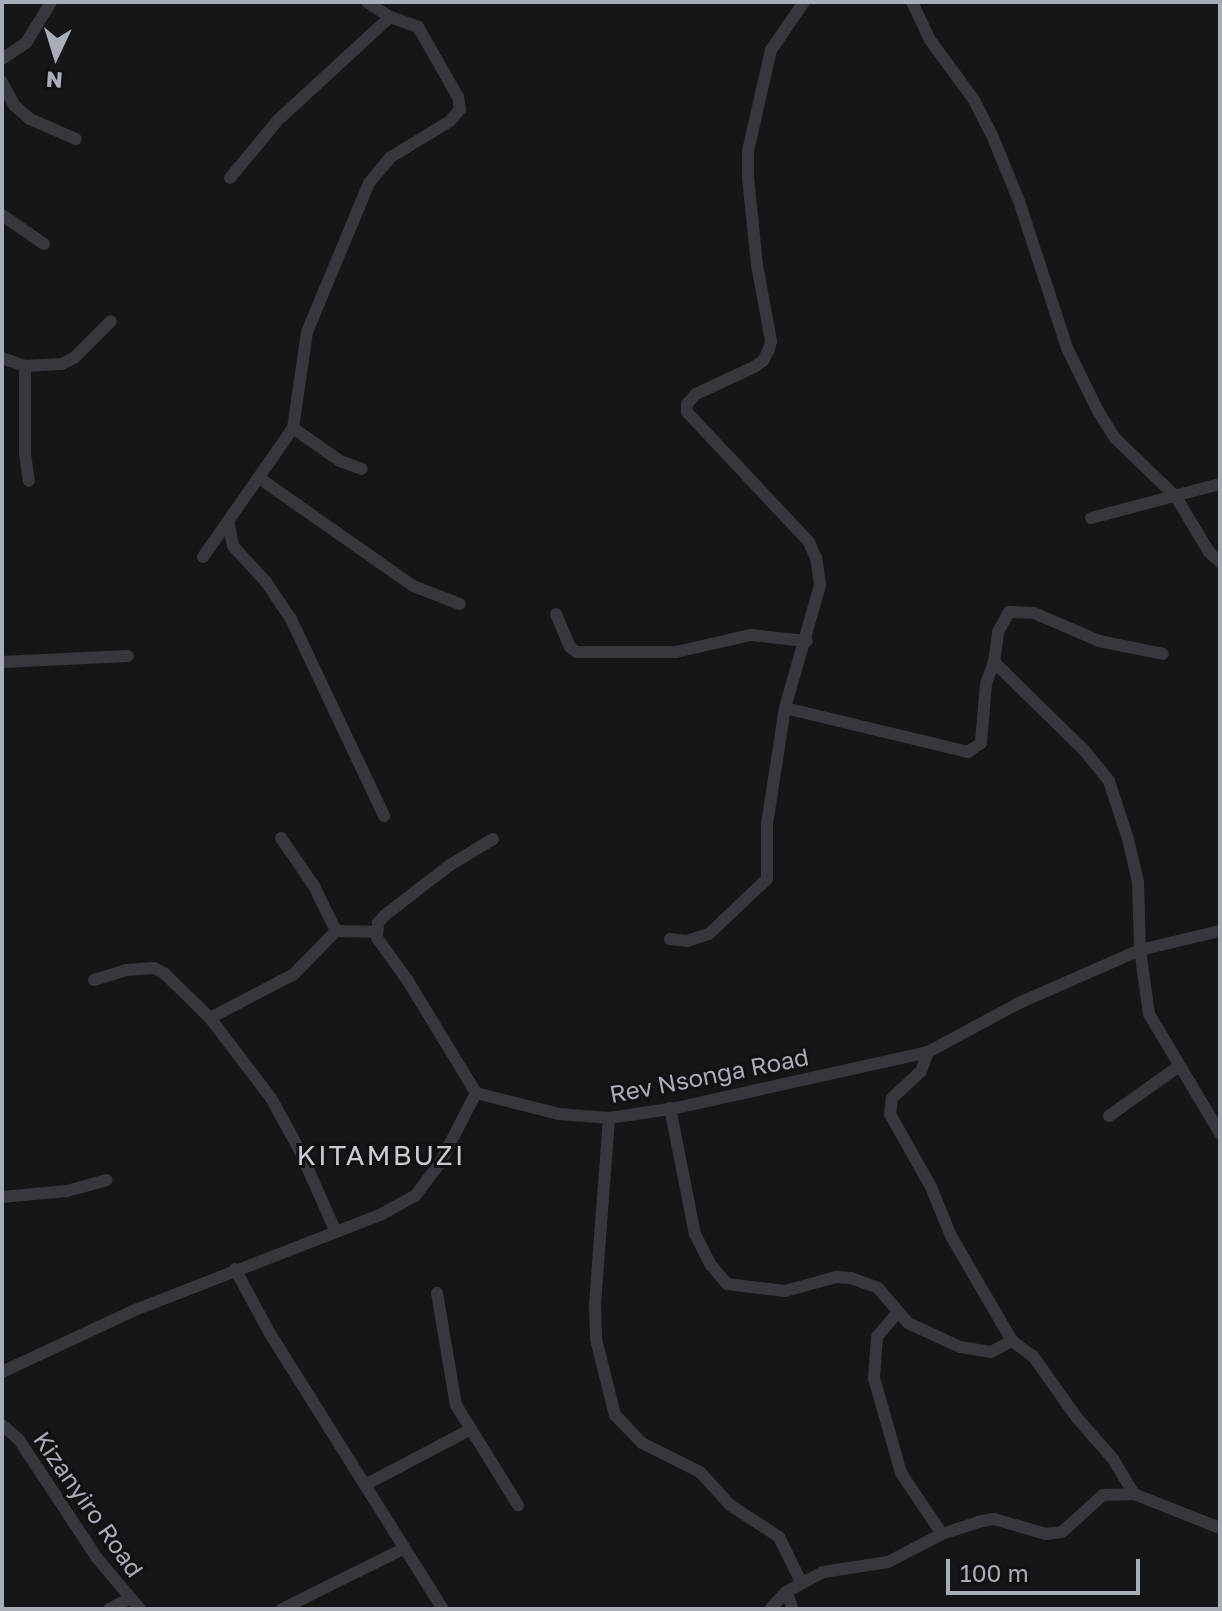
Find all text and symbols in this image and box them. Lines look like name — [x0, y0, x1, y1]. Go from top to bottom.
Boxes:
north arrow — [16, 16, 96, 96]
text: N — [45, 66, 64, 94]
street label: Rev Nsonga Road — [607, 1042, 811, 1108]
district label: KITAMBUZI — [297, 1138, 465, 1172]
street label: Kizanyiro Road — [28, 1426, 150, 1582]
scale bar — [950, 1543, 1144, 1593]
text: 100 m — [960, 1558, 1029, 1587]

